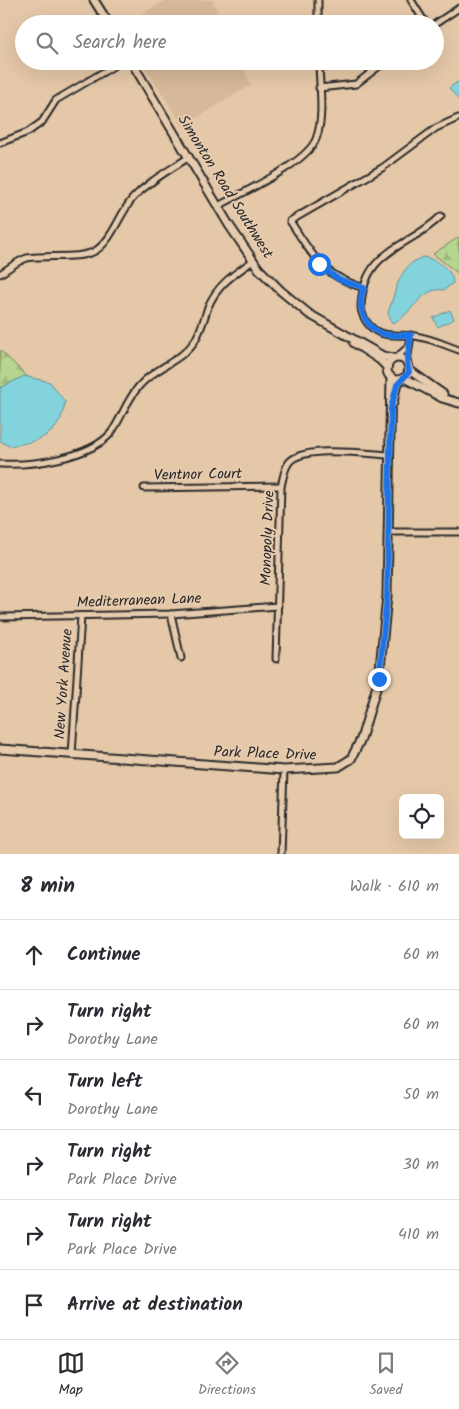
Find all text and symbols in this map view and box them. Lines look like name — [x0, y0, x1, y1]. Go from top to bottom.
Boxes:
search box — [15, 15, 444, 70]
text: Search here — [73, 28, 167, 58]
icon: search — [33, 29, 61, 57]
street label: Simonton Road Southwest — [171, 110, 279, 264]
route start — [308, 253, 331, 276]
street label: Ventnor Court — [154, 462, 242, 488]
street label: Monopoly Drive — [254, 490, 282, 586]
street label: Mediterranean Lane — [76, 587, 202, 615]
street label: New York Avenue — [48, 628, 80, 740]
route end — [368, 668, 391, 691]
street label: Park Place Drive — [213, 740, 317, 768]
map controls — [399, 794, 444, 839]
button: locate — [399, 794, 444, 839]
text: 8 min — [20, 870, 75, 903]
text: Walk · 610 m — [350, 874, 439, 899]
text: Continue — [67, 940, 140, 970]
icon: ahead — [20, 941, 48, 969]
text: 60 m — [403, 942, 439, 967]
text: Turn right — [67, 997, 152, 1027]
icon: right — [20, 1011, 48, 1039]
text: 60 m — [403, 1012, 439, 1037]
text: Dorothy Lane — [67, 1027, 158, 1052]
text: Turn left — [67, 1067, 142, 1097]
icon: left — [20, 1081, 48, 1109]
text: 50 m — [403, 1082, 439, 1107]
text: Dorothy Lane — [67, 1097, 158, 1122]
text: Turn right — [67, 1137, 152, 1167]
icon: right — [20, 1151, 48, 1179]
text: 30 m — [403, 1152, 439, 1177]
text: Park Place Drive — [67, 1167, 177, 1192]
text: Turn right — [67, 1207, 152, 1237]
icon: right — [20, 1221, 48, 1249]
text: 410 m — [398, 1222, 439, 1247]
text: Park Place Drive — [67, 1237, 177, 1262]
text: Arrive at destination — [67, 1290, 243, 1320]
icon: arrive — [20, 1291, 48, 1319]
tab: Map — [57, 1349, 85, 1401]
tab: Directions — [198, 1349, 256, 1401]
tab: Saved — [369, 1349, 402, 1401]

